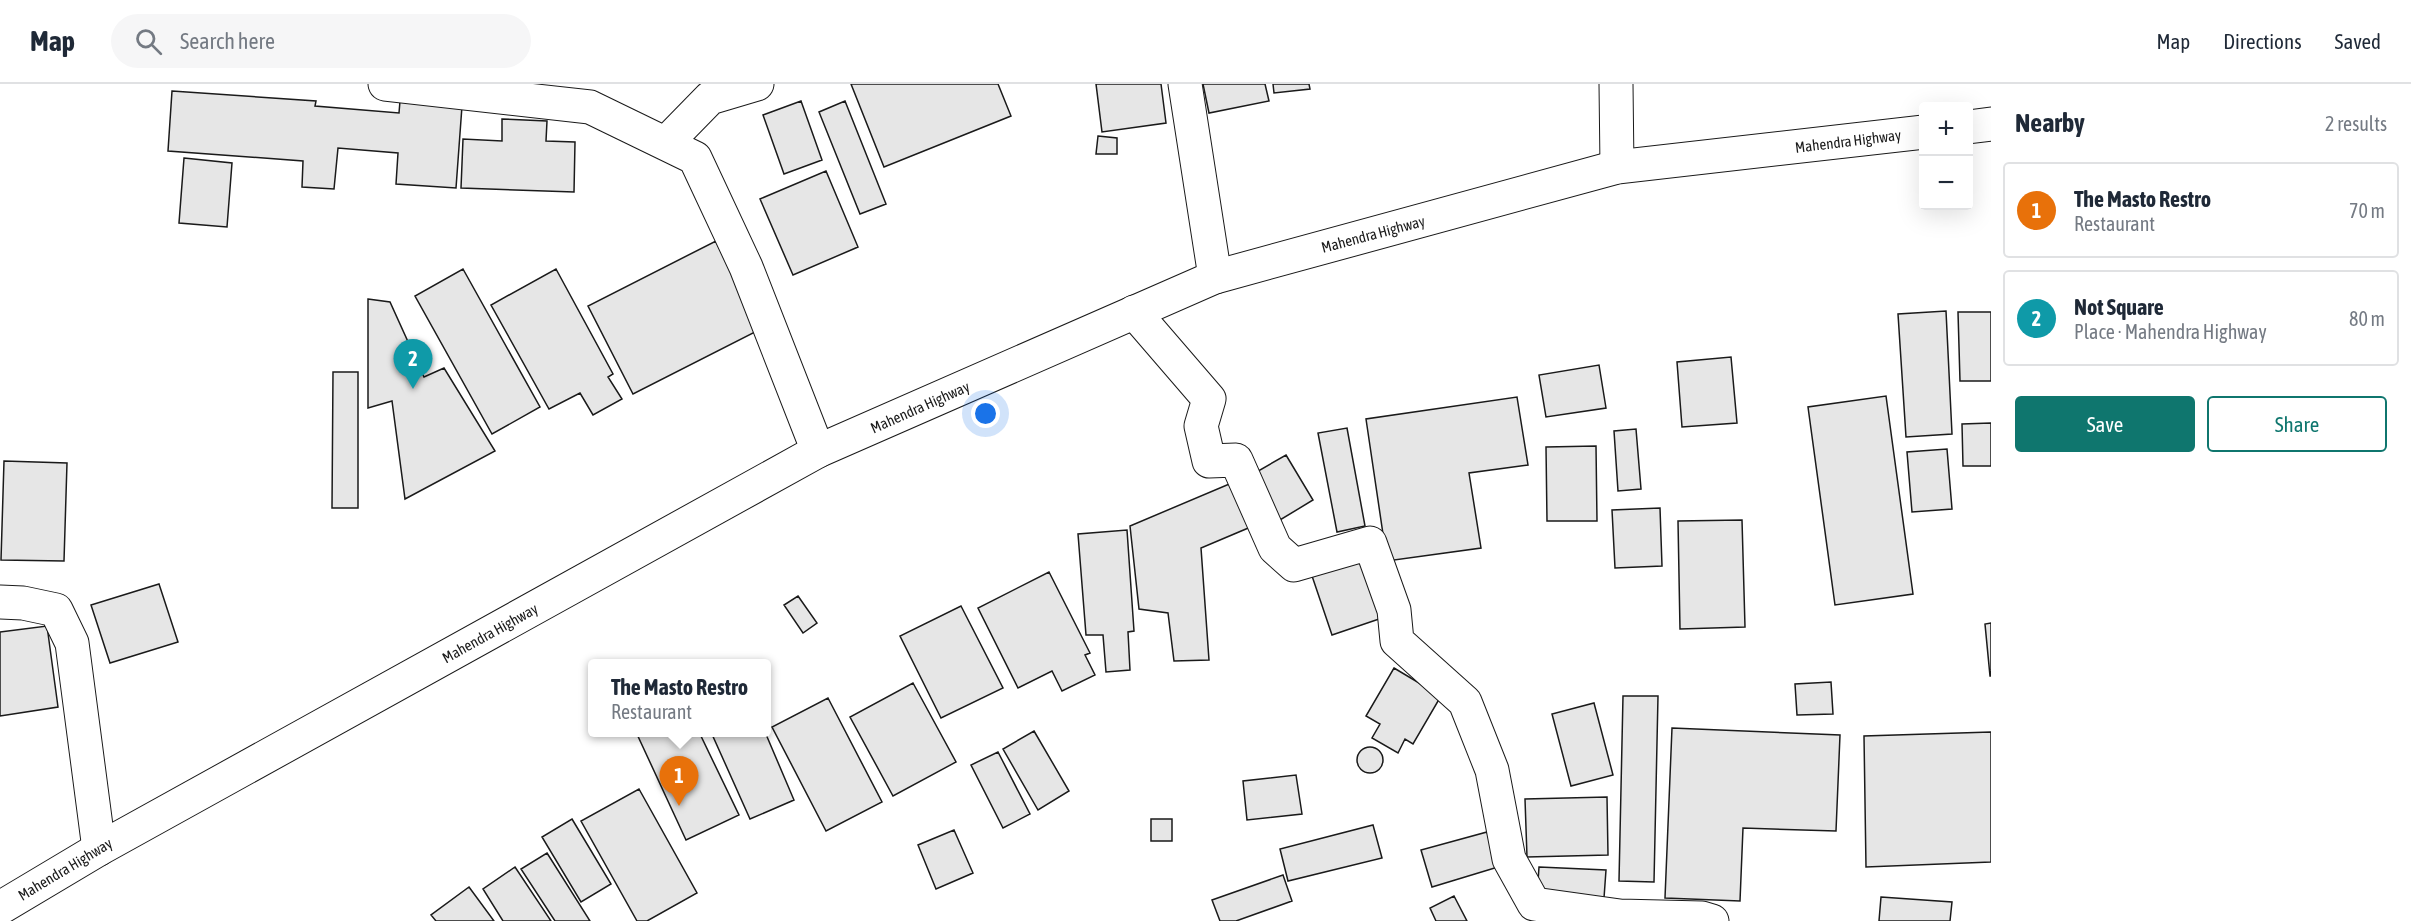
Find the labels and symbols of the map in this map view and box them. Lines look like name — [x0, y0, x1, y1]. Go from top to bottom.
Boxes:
street label: Mahendra Highway — [1794, 126, 1902, 156]
street label: Mahendra Highway — [1319, 212, 1427, 256]
pin: 2 — [394, 340, 432, 389]
street label: Mahendra Highway — [868, 378, 972, 436]
your location — [971, 399, 1000, 428]
street label: Mahendra Highway — [439, 600, 541, 666]
pin: 1 — [660, 756, 698, 806]
street label: Mahendra Highway — [15, 834, 115, 904]

